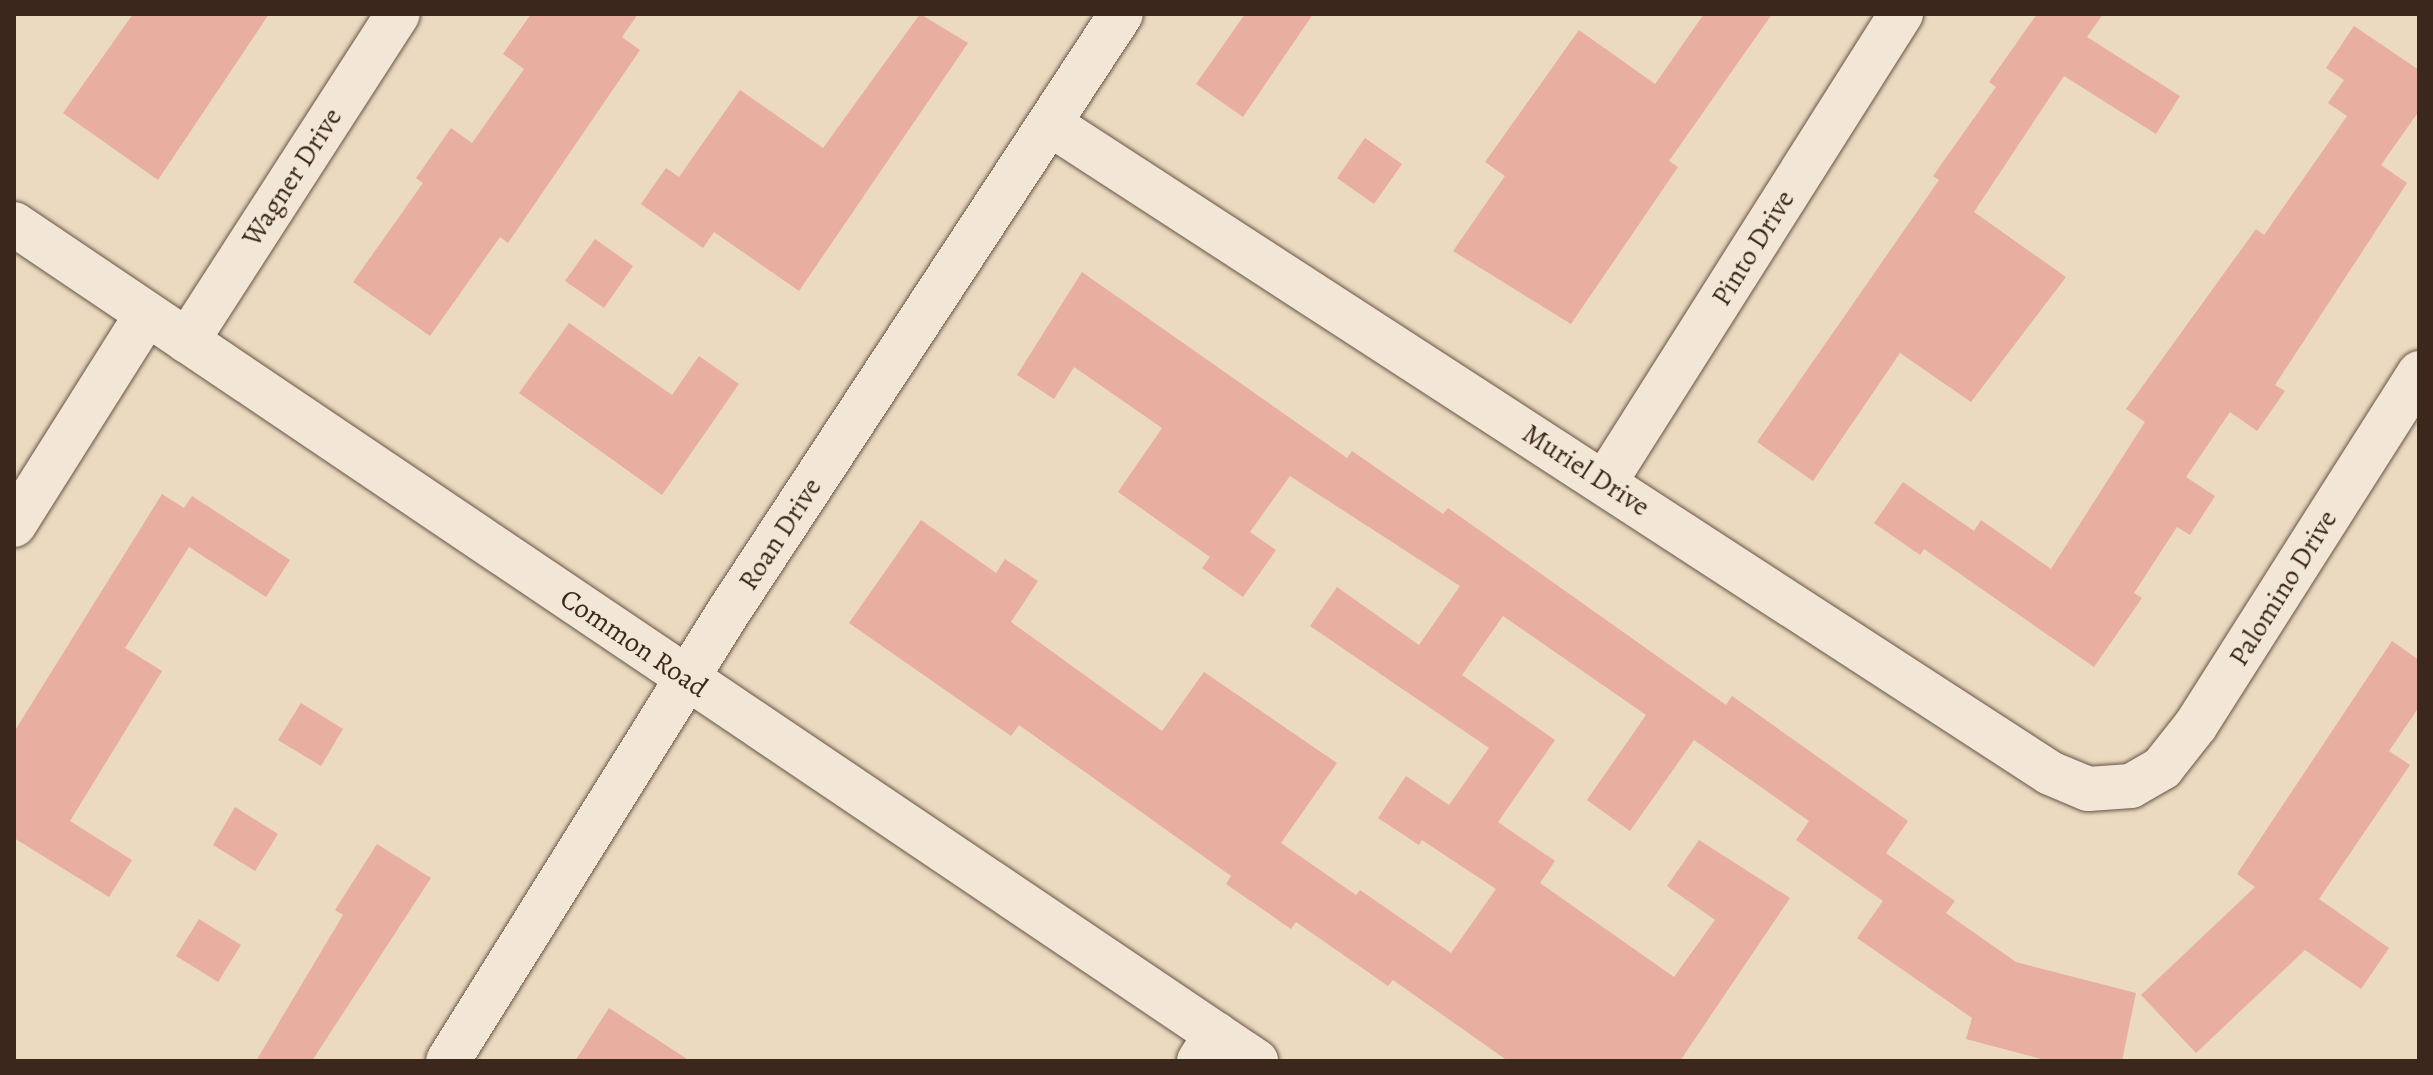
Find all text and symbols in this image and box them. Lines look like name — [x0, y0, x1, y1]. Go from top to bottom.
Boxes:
street label: Wagner Drive — [235, 102, 349, 252]
street label: Pinto Drive — [1704, 184, 1802, 312]
street label: Muriel Drive — [1516, 417, 1656, 523]
street label: Roan Drive — [731, 472, 829, 596]
street label: Palomino Drive — [2222, 504, 2344, 672]
street label: Common Road — [554, 581, 714, 705]

